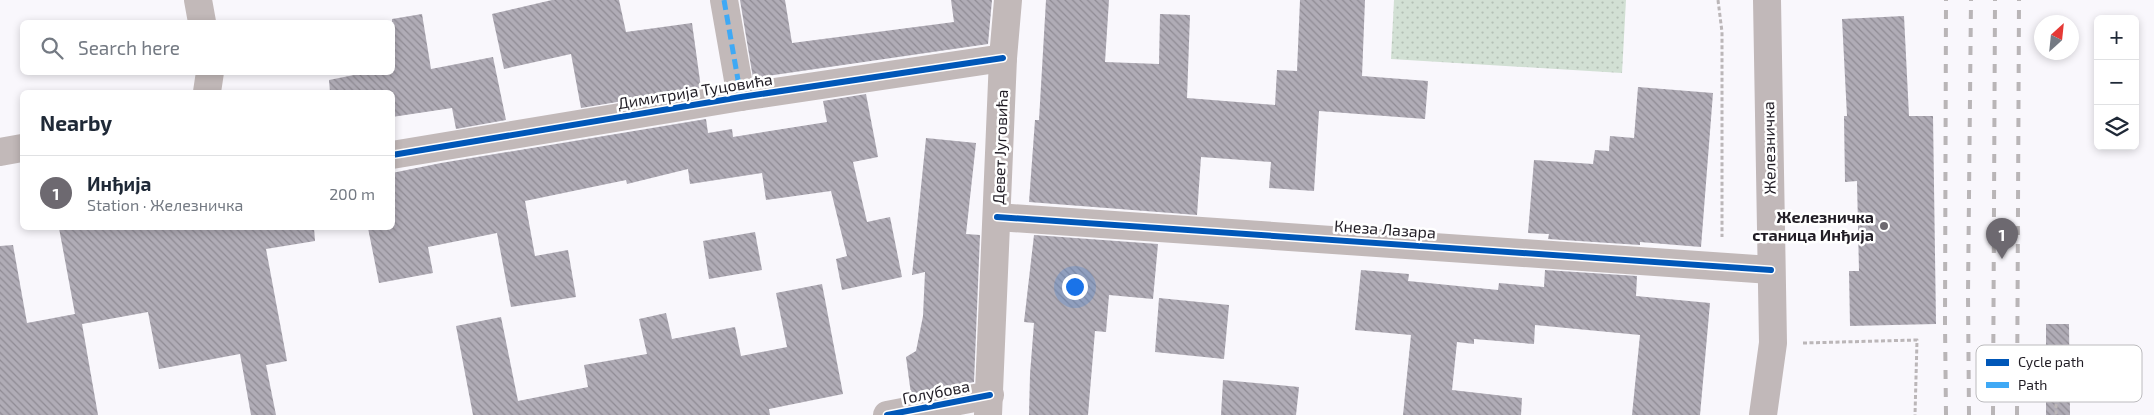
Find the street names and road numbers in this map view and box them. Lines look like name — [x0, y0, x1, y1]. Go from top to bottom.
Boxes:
street label: Димитрија Туцовића — [616, 69, 774, 113]
street label: Девет Југовића — [988, 89, 1012, 205]
street label: Железничка — [1758, 101, 1779, 195]
street label: Кнеза Лазара — [1333, 215, 1437, 242]
street label: Голубова — [901, 376, 971, 408]

